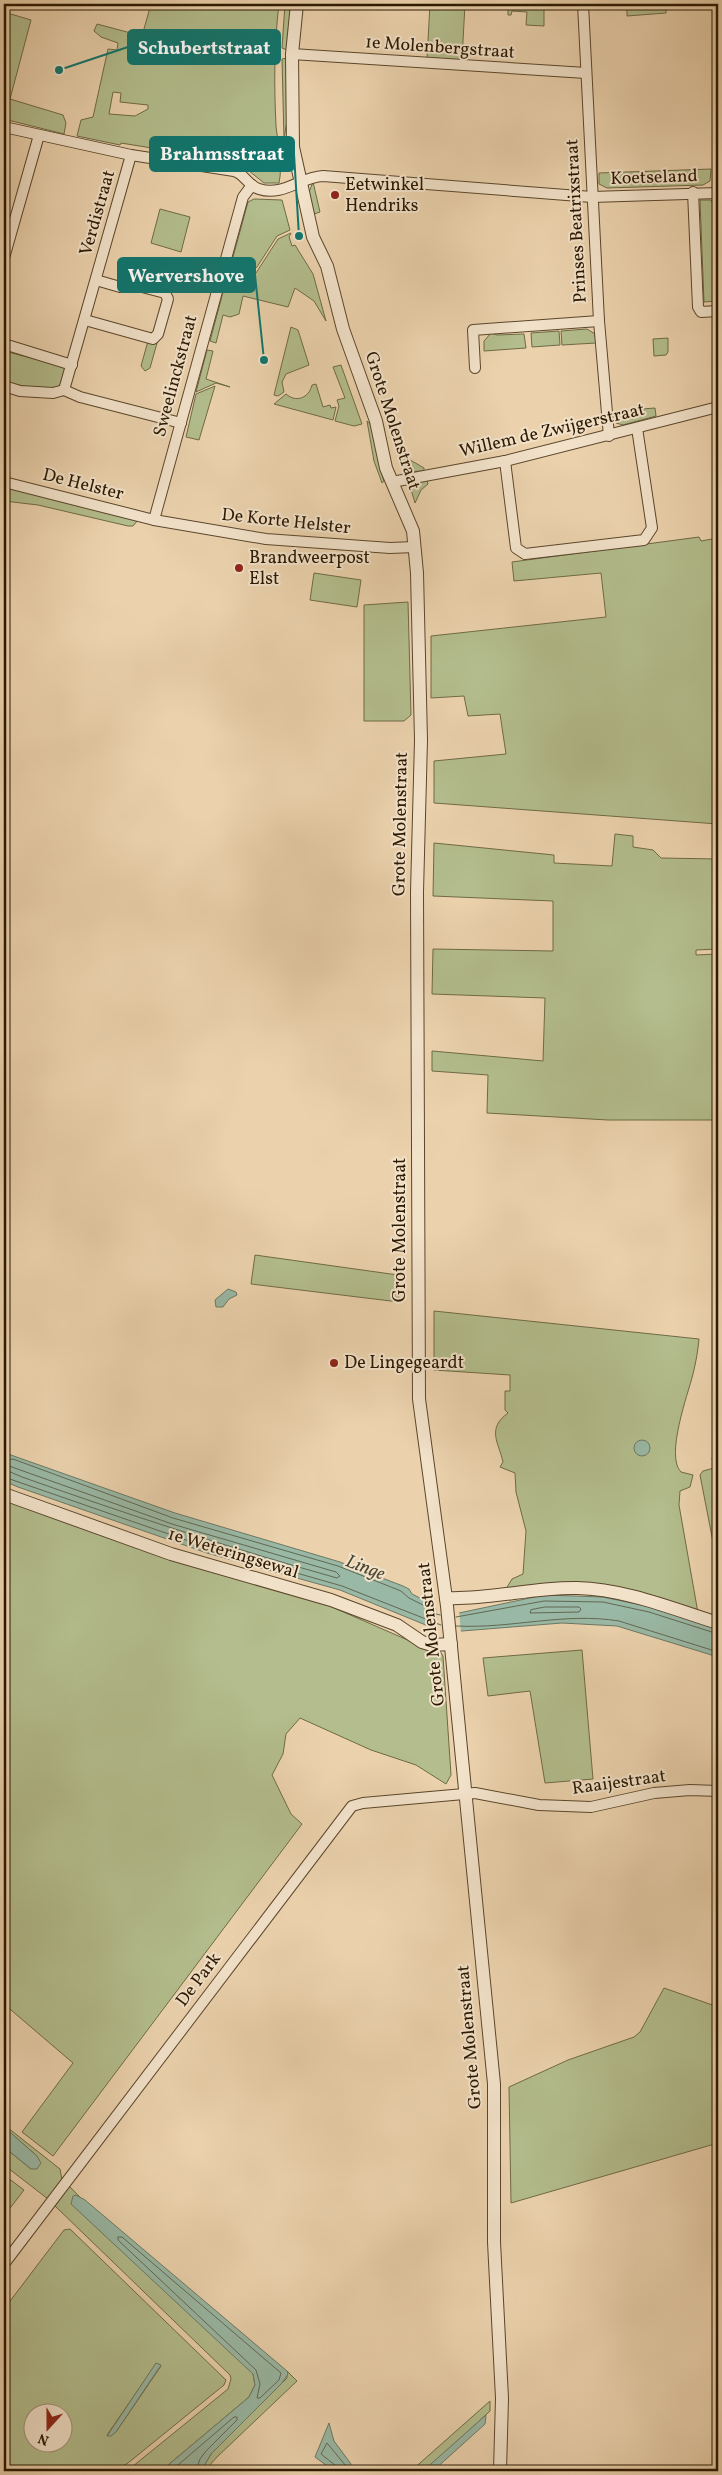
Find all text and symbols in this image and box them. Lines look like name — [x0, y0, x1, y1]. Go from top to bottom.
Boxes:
callout: Schubertstraat — [128, 30, 280, 64]
street label: 1e Molenbergstraat — [364, 30, 516, 66]
text: Schubertstraat — [138, 36, 270, 62]
callout: Brahmsstraat — [150, 137, 294, 171]
street label: Prinses Beatrixstraat — [560, 138, 594, 304]
text: Brahmsstraat — [160, 142, 284, 168]
street label: Koetseland — [610, 164, 698, 192]
street label: Verdistraat — [74, 167, 122, 259]
place label: Eetwinkel Hendriks — [345, 173, 424, 219]
marker: Eetwinkel Hendriks — [329, 189, 341, 201]
callout: Wervershove — [118, 258, 255, 292]
text: Wervershove — [128, 264, 245, 290]
street label: Sweelinckstraat — [148, 312, 204, 440]
street label: Grote Molenstraat — [358, 348, 426, 494]
street label: Willem de Zwijgerstraat — [457, 397, 647, 465]
street label: De Helster — [40, 463, 127, 507]
street label: De Korte Helster — [220, 503, 352, 541]
place label: Brandweerpost Elst — [249, 546, 370, 592]
marker: Brandweerpost Elst — [233, 562, 245, 574]
street label: Grote Molenstraat — [387, 752, 415, 896]
street label: Grote Molenstraat — [388, 1158, 413, 1302]
place label: De Lingegeardt — [344, 1351, 464, 1376]
marker: De Lingegeardt — [328, 1357, 340, 1369]
street label: 1e Weteringsewal — [164, 1522, 302, 1586]
water label: Linge — [342, 1549, 389, 1587]
street label: Grote Molenstraat — [412, 1561, 452, 1707]
street label: Raaijestraat — [570, 1764, 668, 1802]
street label: De Park — [170, 1948, 228, 2012]
street label: Grote Molenstraat — [451, 1964, 489, 2110]
north arrow — [22, 2402, 72, 2452]
text: N — [36, 2428, 52, 2449]

